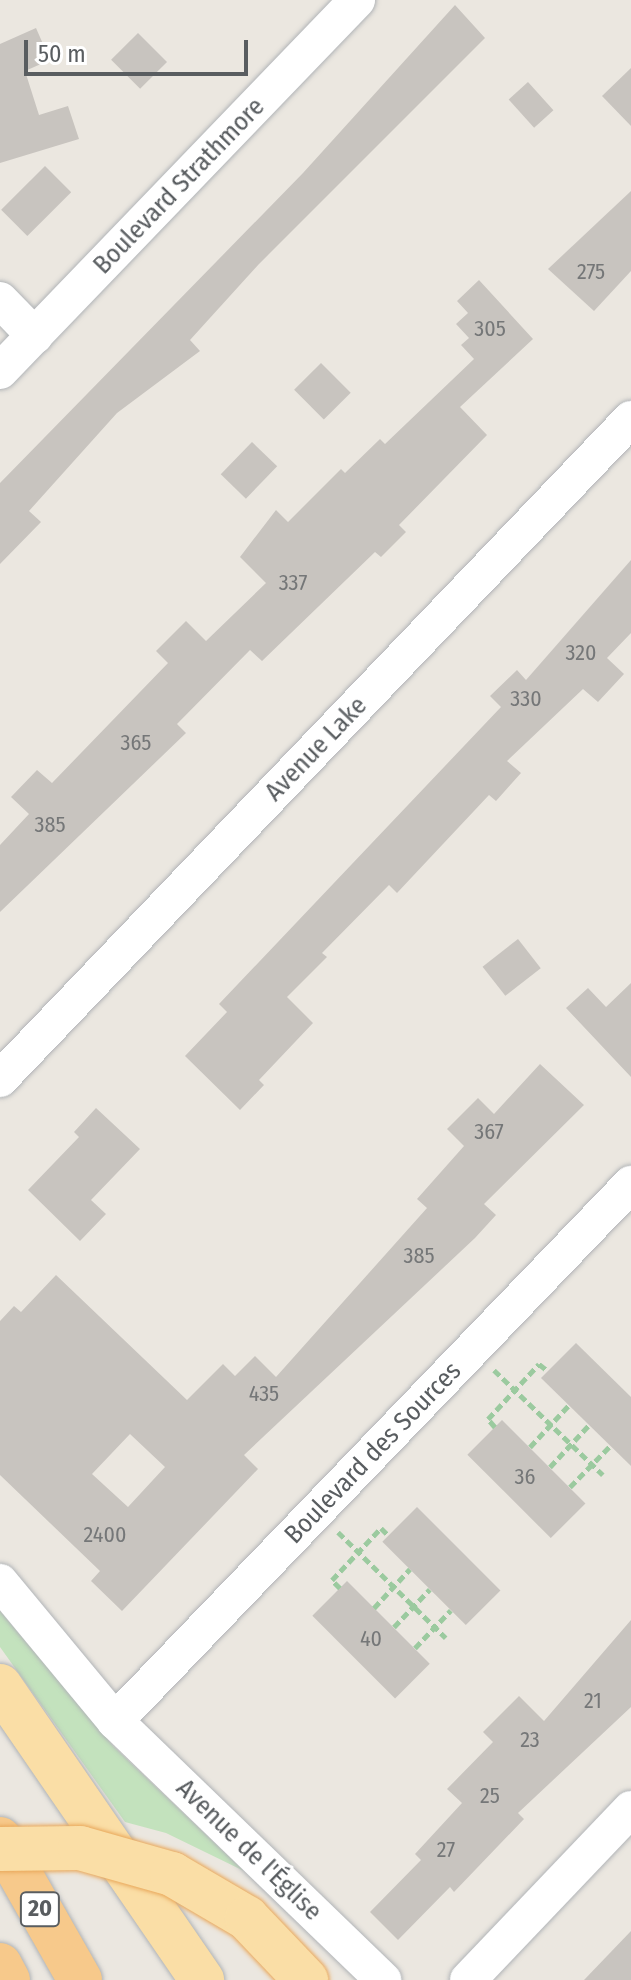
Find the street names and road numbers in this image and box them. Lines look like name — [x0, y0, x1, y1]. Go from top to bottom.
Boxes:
street label: Boulevard Strathmore — [87, 91, 271, 281]
street label: Avenue Lake — [259, 690, 373, 808]
street label: Boulevard des Sources — [278, 1356, 468, 1550]
street label: Avenue de l'Église — [170, 1773, 328, 1927]
road number: 20 — [18, 1889, 62, 1929]

